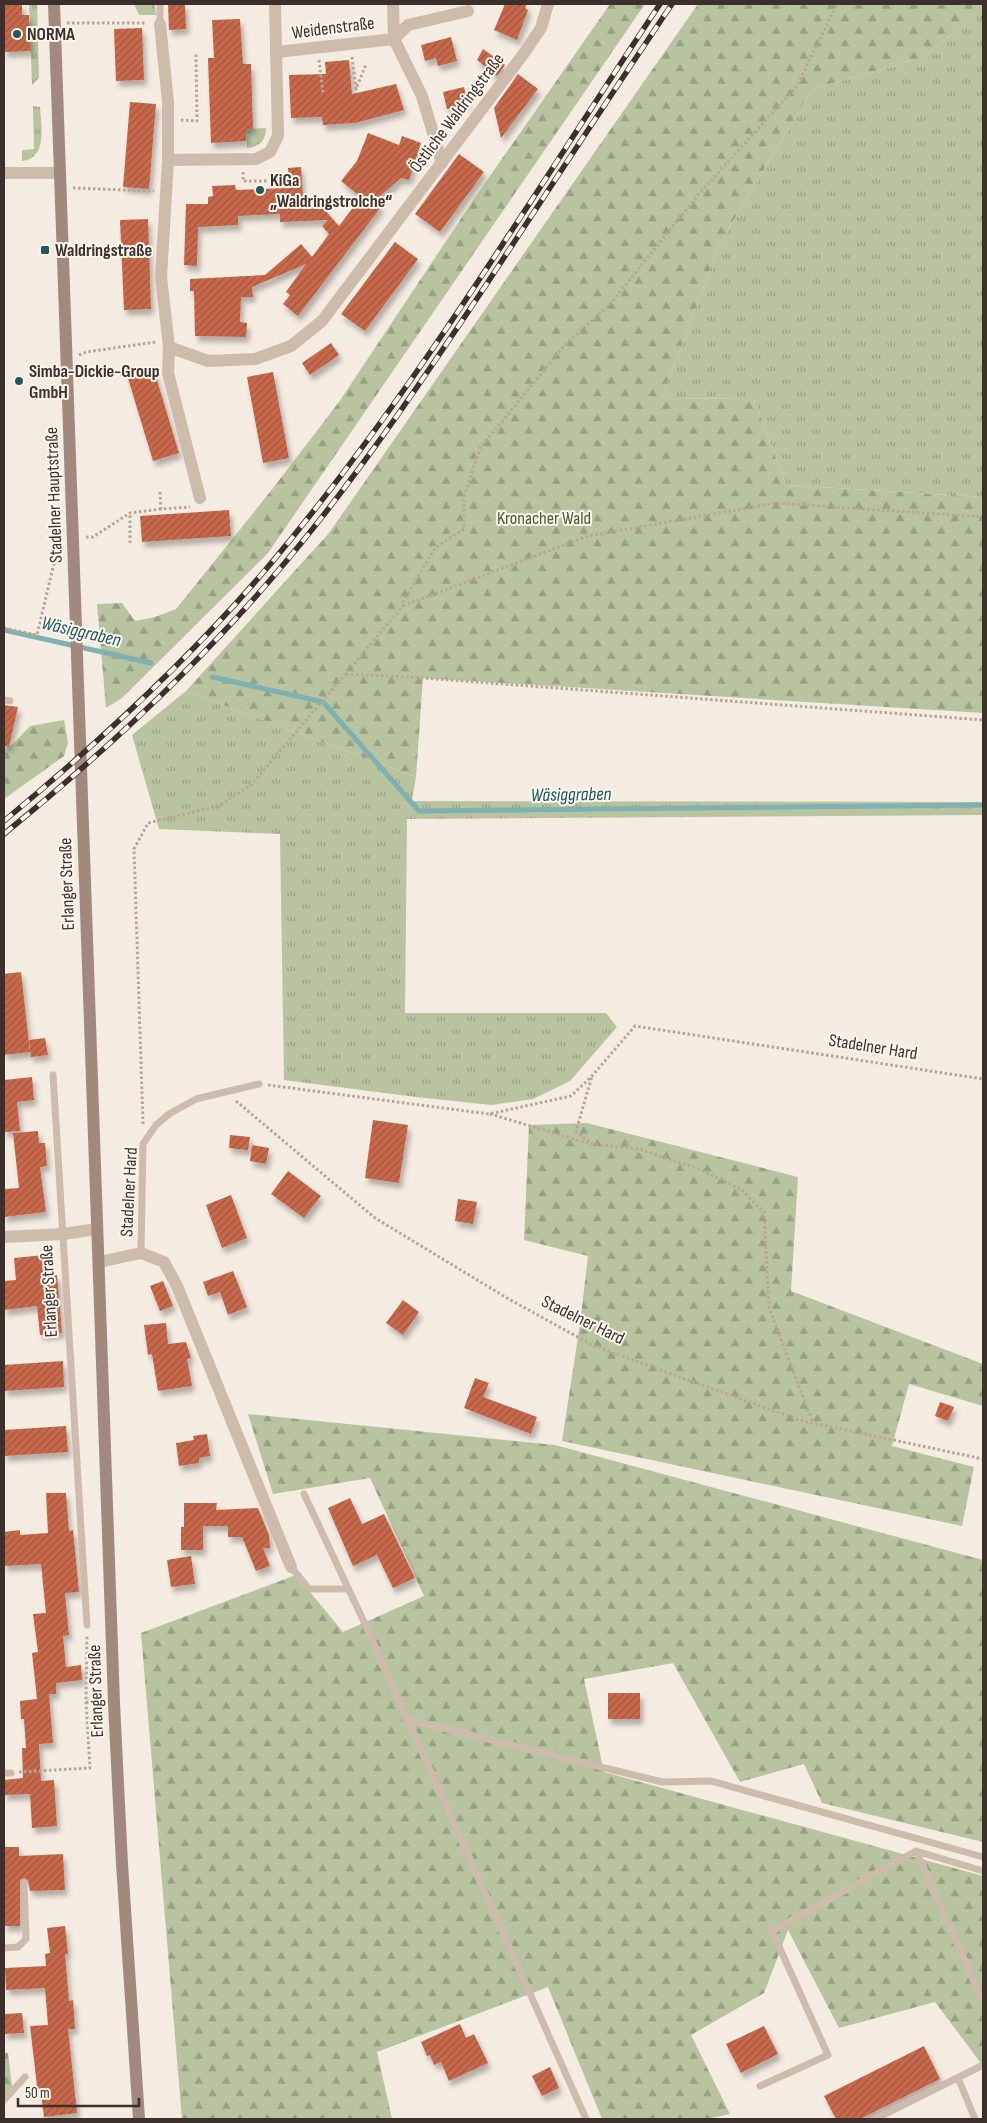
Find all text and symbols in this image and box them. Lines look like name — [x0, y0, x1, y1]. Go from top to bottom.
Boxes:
street label: Weidenstraße — [291, 13, 375, 43]
place label: NORMA — [27, 24, 75, 45]
marker: NORMA — [11, 28, 23, 40]
street label: Östliche Waldringstraße — [405, 49, 509, 177]
place label: KiGa „Waldringstrolche“ — [270, 170, 392, 212]
marker: KiGa „Waldringstrolche“ — [254, 184, 266, 196]
place label: Waldringstraße — [55, 240, 152, 261]
marker: Waldringstraße — [39, 244, 51, 256]
place label: Simba-Dickie-Group GmbH — [29, 361, 160, 403]
marker: Simba-Dickie-Group GmbH — [13, 375, 25, 387]
street label: Stadelner Hauptstraße — [41, 427, 67, 563]
park label: Kronacher Wald — [497, 508, 591, 529]
water label: Wäsiggraben — [39, 612, 123, 652]
water label: Wäsiggraben — [530, 783, 612, 807]
street label: Erlanger Straße — [55, 837, 79, 931]
street label: Stadelner Hard — [827, 1030, 919, 1064]
street label: Stadelner Hard — [116, 1147, 142, 1237]
street label: Erlanger Straße — [36, 1244, 62, 1338]
street label: Stadelner Hard — [538, 1291, 628, 1349]
street label: Erlanger Straße — [84, 1644, 108, 1738]
scale bar — [18, 2076, 139, 2108]
text: 50 m — [25, 2084, 50, 2103]

